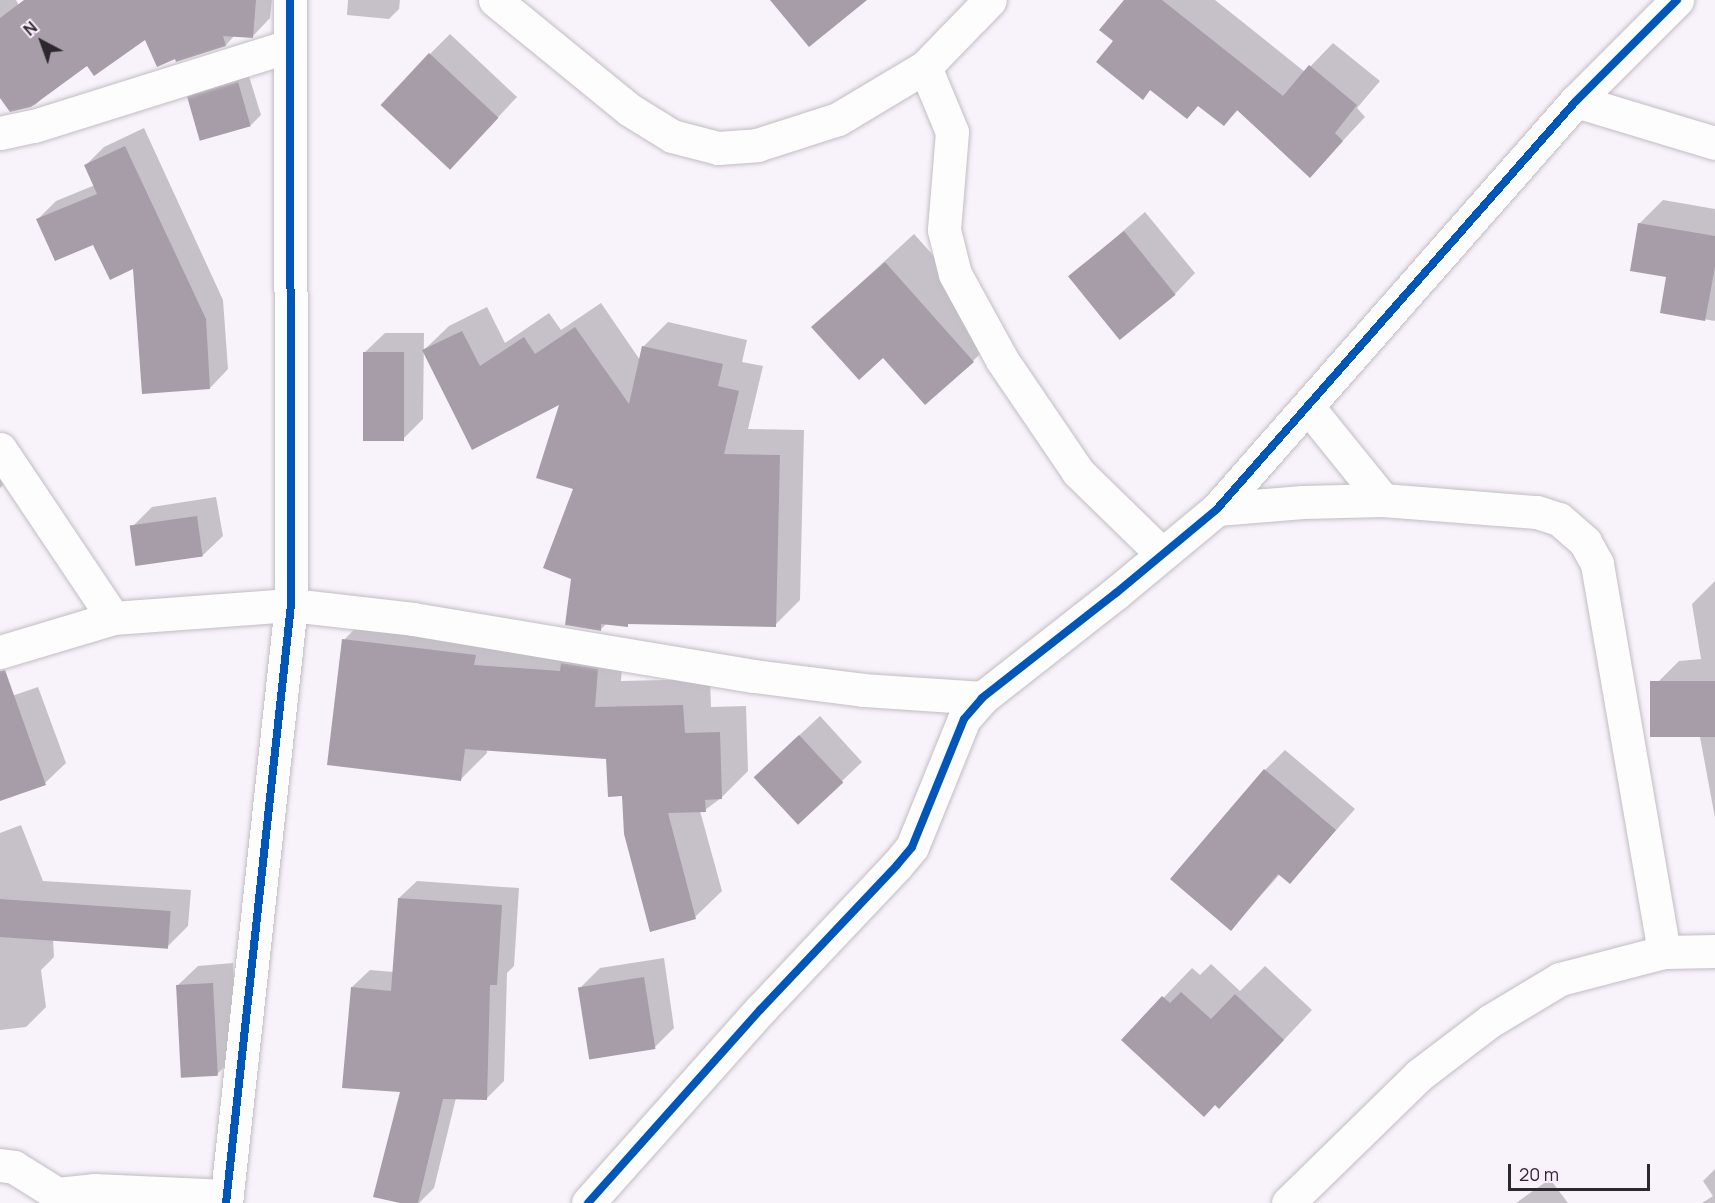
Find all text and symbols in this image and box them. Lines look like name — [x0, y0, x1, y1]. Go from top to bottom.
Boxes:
north arrow — [12, 12, 72, 72]
text: N — [19, 16, 42, 40]
scale bar — [1511, 1152, 1654, 1190]
text: 20 m — [1519, 1162, 1559, 1186]

